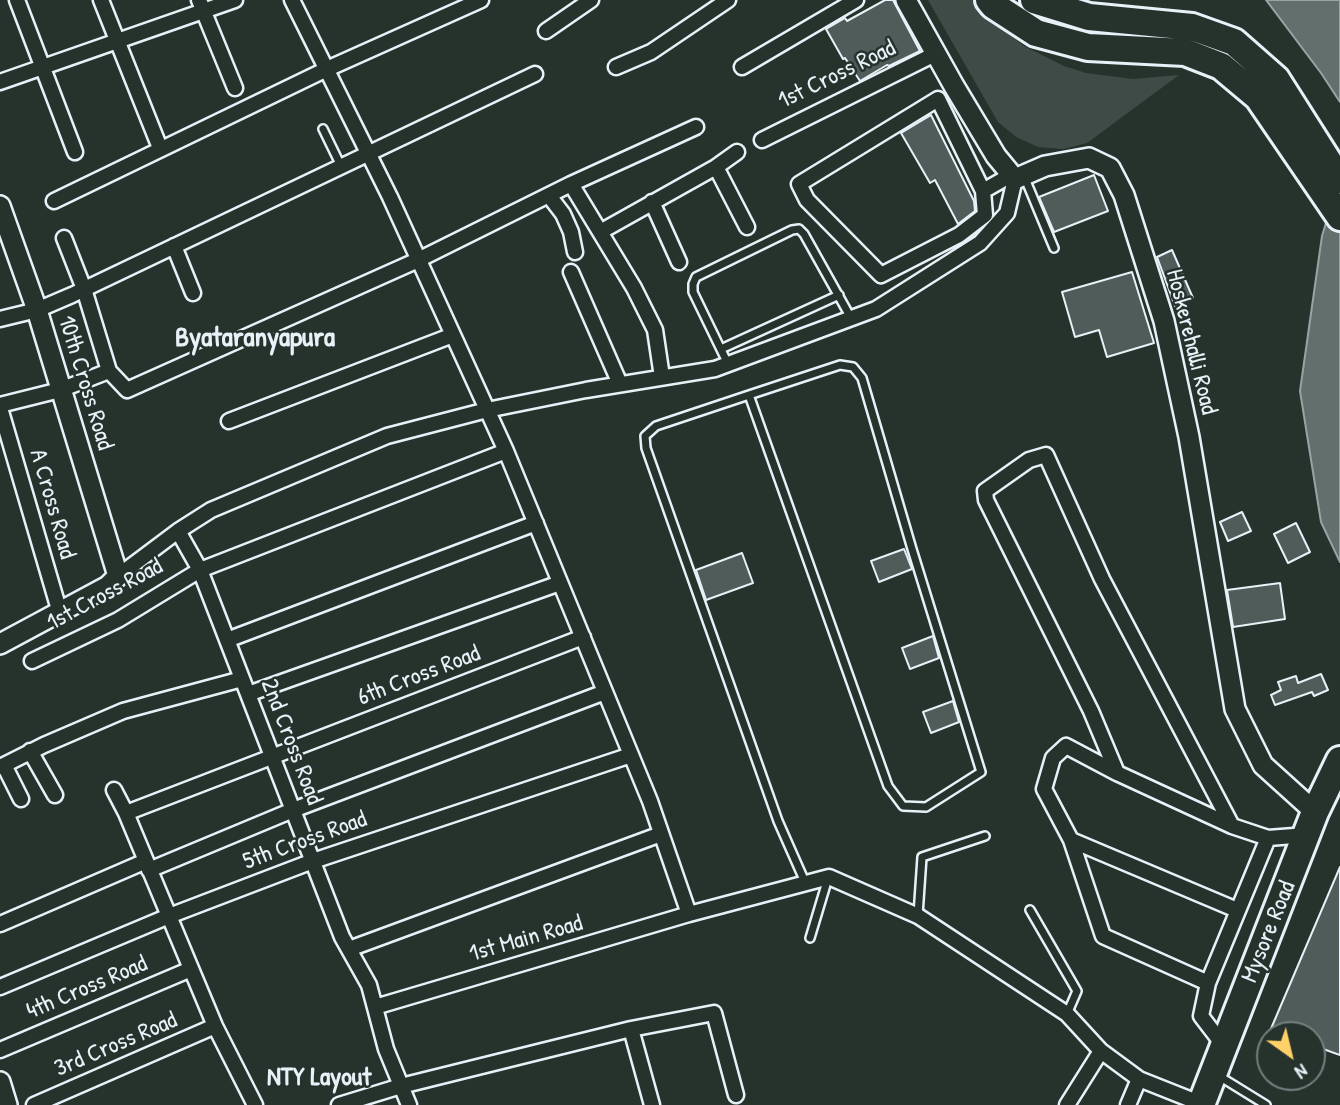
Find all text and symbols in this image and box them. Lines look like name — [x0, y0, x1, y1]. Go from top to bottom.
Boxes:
street label: 1st Cross Road — [774, 34, 900, 116]
street label: Hoskerehalli Road — [1159, 266, 1223, 418]
street label: 10th Cross Road — [51, 312, 119, 454]
district label: Byataranyapura — [175, 322, 335, 356]
street label: A Cross Road — [23, 446, 81, 562]
street label: 1st Cross Road — [42, 552, 168, 638]
street label: 6th Cross Road — [354, 639, 484, 713]
street label: 2nd Cross Road — [254, 675, 328, 809]
street label: 5th Cross Road — [239, 805, 371, 877]
street label: Mysore Road — [1236, 877, 1302, 987]
street label: 1st Main Road — [466, 909, 586, 969]
street label: 4th Cross Road — [22, 950, 152, 1026]
street label: 3rd Cross Road — [50, 1006, 182, 1084]
north arrow — [1256, 1021, 1326, 1091]
text: N — [1290, 1058, 1313, 1085]
district label: NTY Layout — [267, 1062, 371, 1094]

